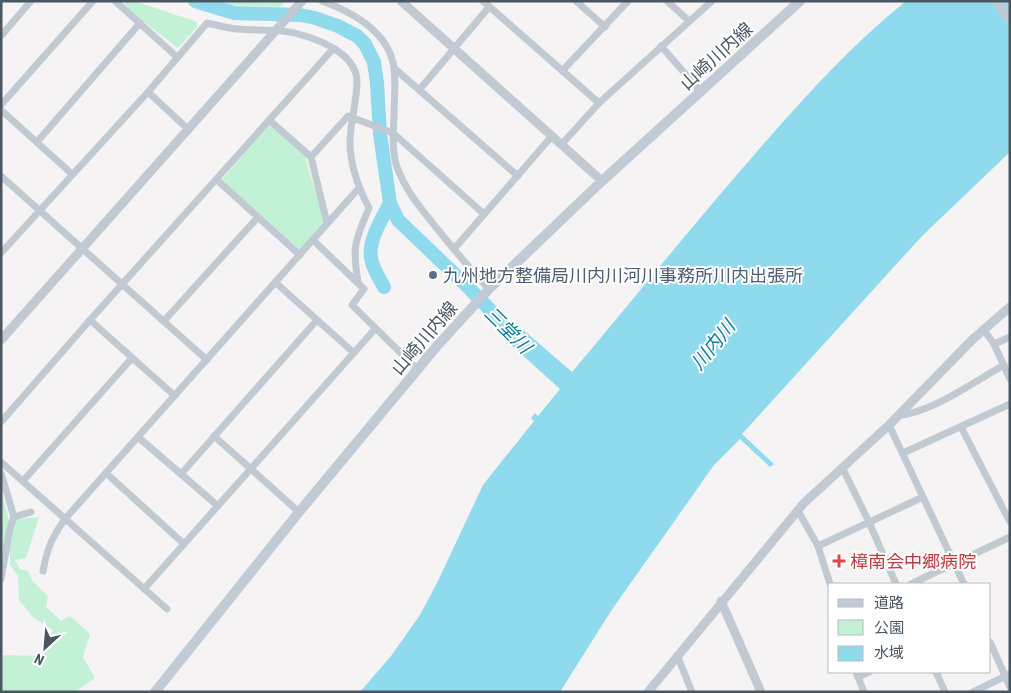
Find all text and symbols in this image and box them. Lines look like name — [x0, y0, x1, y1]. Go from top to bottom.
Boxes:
street label: 山崎川内線 — [676, 18, 756, 94]
place label: 九州地方整備局川内川河川事務所川内出張所 — [443, 265, 803, 286]
marker: 九州地方整備局川内川河川事務所川内出張所 — [427, 269, 439, 281]
street label: 山崎川内線 — [387, 297, 461, 379]
water label: 三堂川 — [480, 302, 538, 360]
water label: 川内川 — [686, 314, 741, 374]
place label: 樟南会中郷病院 — [850, 551, 976, 572]
marker: 樟南会中郷病院 — [832, 554, 846, 568]
legend — [828, 583, 991, 673]
text: 道路 — [874, 594, 904, 612]
text: 公園 — [874, 619, 904, 637]
north arrow — [20, 623, 70, 673]
text: 水域 — [874, 644, 904, 662]
text: N — [32, 651, 47, 669]

